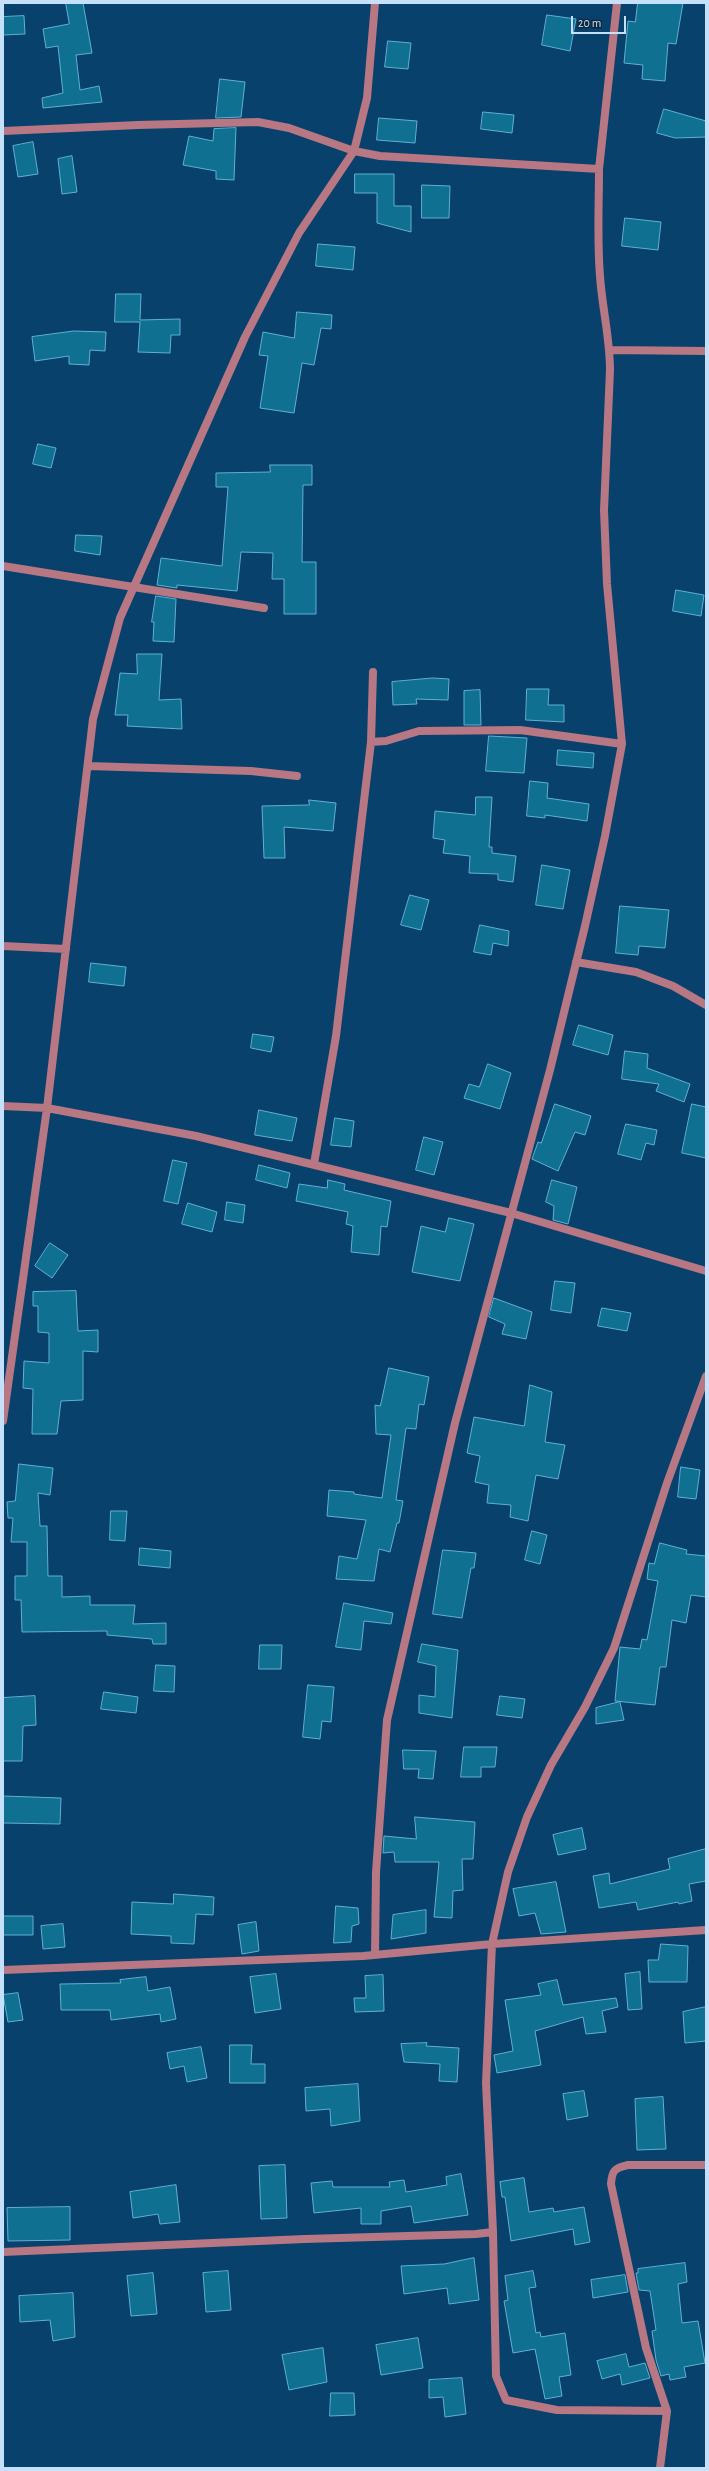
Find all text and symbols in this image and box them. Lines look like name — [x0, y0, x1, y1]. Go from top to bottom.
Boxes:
scale bar — [573, 8, 628, 34]
text: 20 m — [578, 17, 601, 29]

